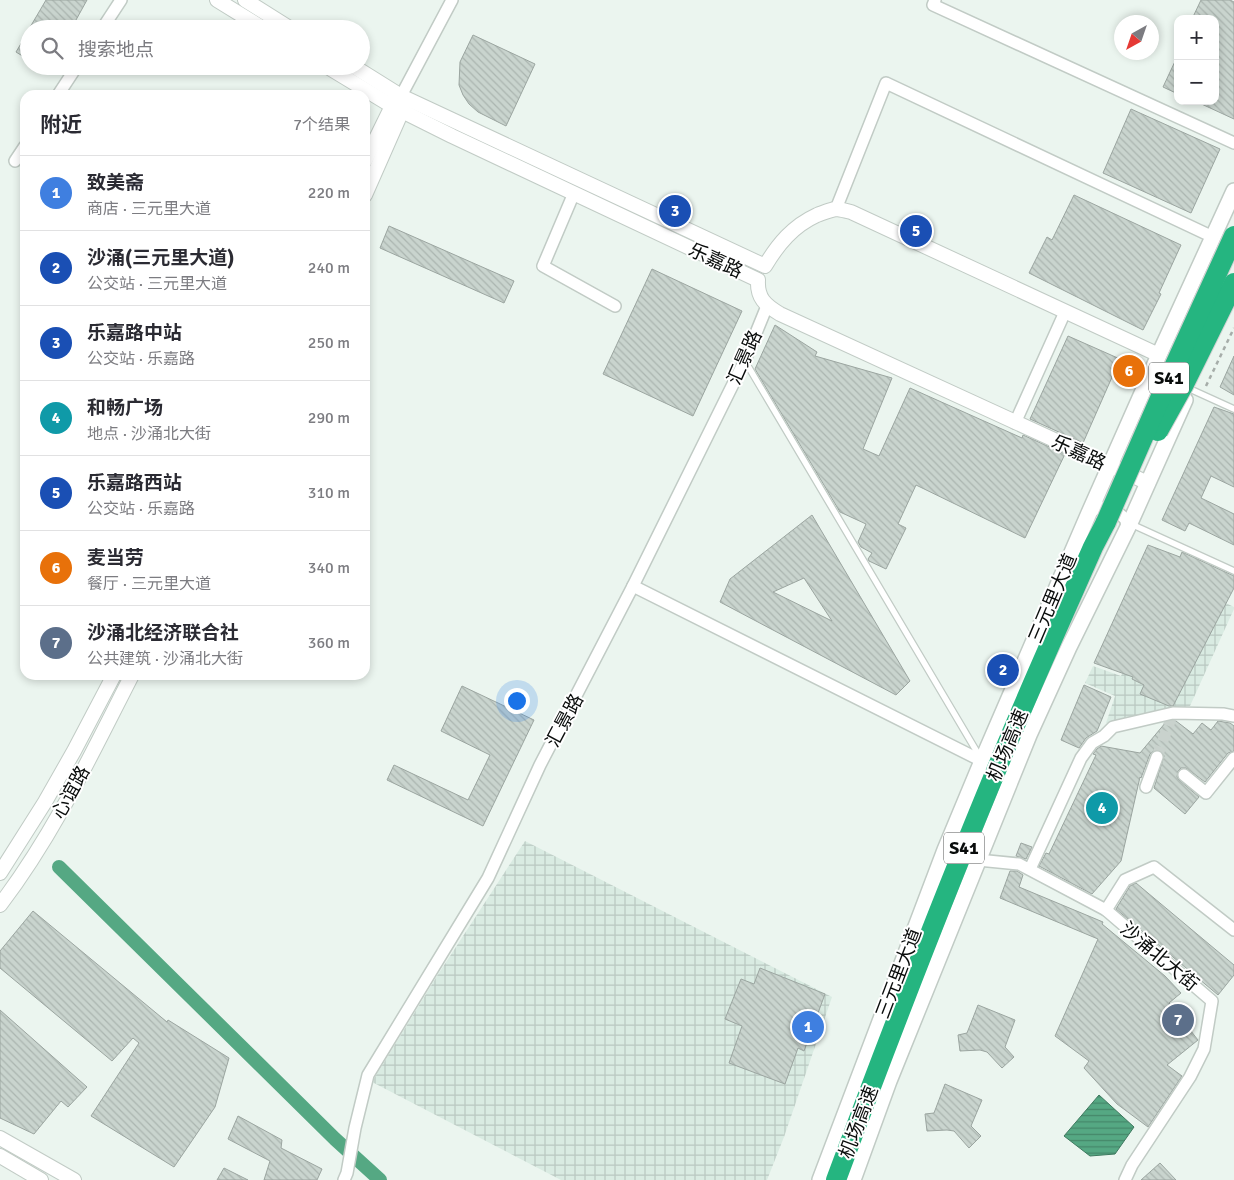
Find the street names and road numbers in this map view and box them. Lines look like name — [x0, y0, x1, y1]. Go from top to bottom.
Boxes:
street label: 乐嘉路 — [685, 238, 746, 284]
street label: 汇景路 — [722, 326, 767, 388]
road number: S41 — [1149, 362, 1189, 393]
street label: 乐嘉路 — [1048, 430, 1109, 476]
street label: 三元里大道 — [1023, 550, 1083, 647]
street label: 汇景路 — [541, 690, 589, 751]
street label: 机场高速 — [982, 706, 1034, 785]
street label: 心谊路 — [47, 762, 95, 823]
road number: S41 — [944, 832, 984, 864]
street label: 沙涌北大街 — [1115, 917, 1203, 996]
street label: 三元里大道 — [871, 925, 927, 1022]
street label: 机场高速 — [834, 1083, 884, 1162]

